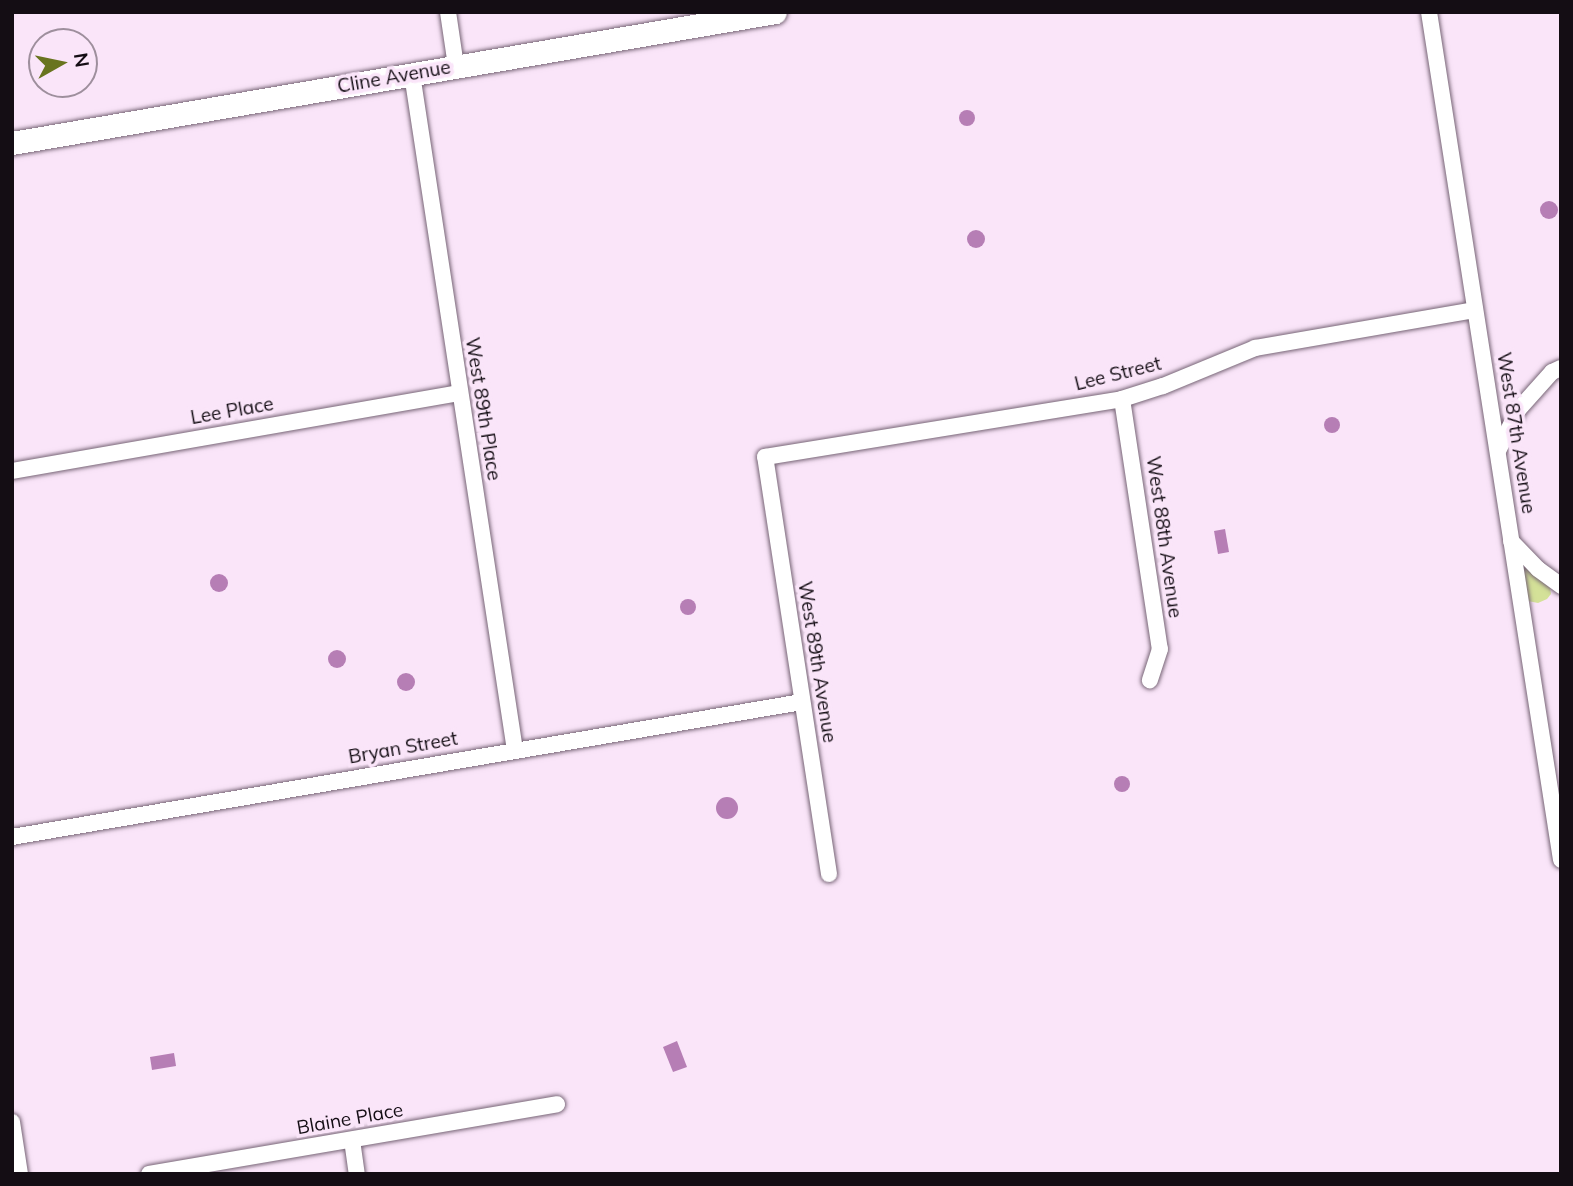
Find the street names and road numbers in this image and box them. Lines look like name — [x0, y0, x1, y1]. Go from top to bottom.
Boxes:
street label: Cline Avenue — [336, 56, 452, 98]
street label: West 89th Place — [460, 336, 506, 482]
street label: West 87th Avenue — [1492, 351, 1540, 515]
street label: Lee Street — [1072, 352, 1164, 396]
street label: Lee Place — [189, 393, 275, 429]
street label: West 88th Avenue — [1141, 455, 1187, 619]
street label: West 89th Avenue — [793, 580, 841, 744]
street label: Bryan Street — [347, 727, 459, 769]
street label: Blaine Place — [295, 1098, 405, 1140]

